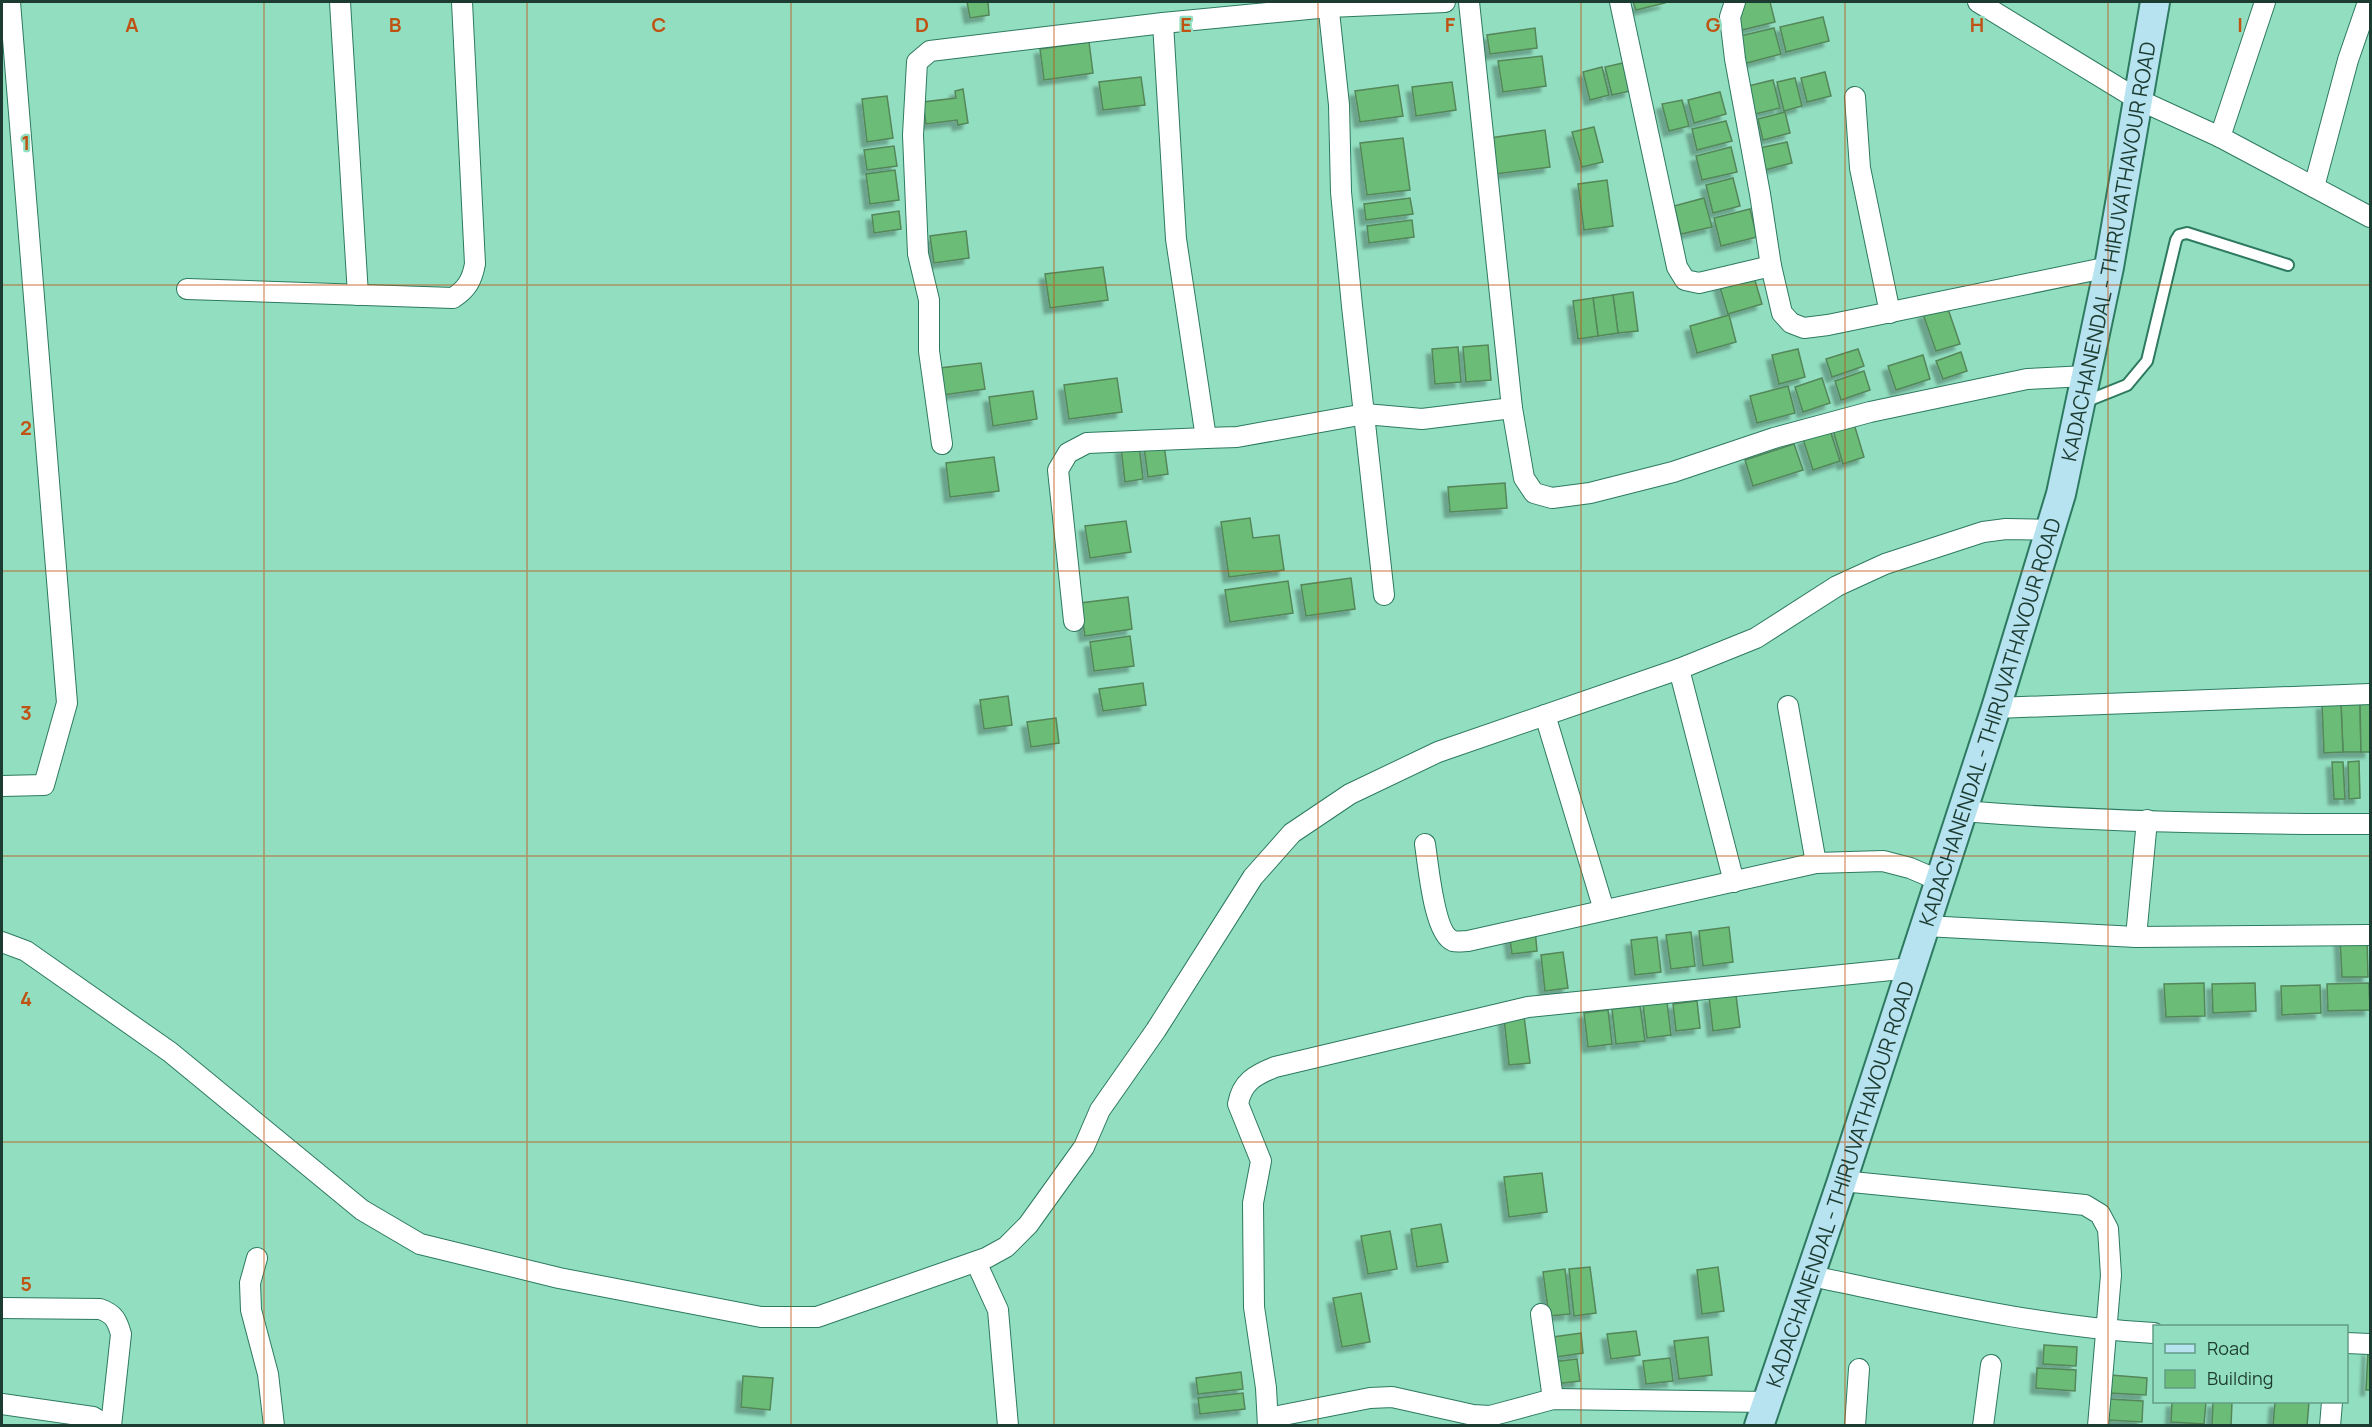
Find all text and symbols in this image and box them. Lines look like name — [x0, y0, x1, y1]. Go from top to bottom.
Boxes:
text: A — [125, 11, 139, 38]
text: B — [389, 11, 402, 38]
text: C — [652, 11, 666, 38]
text: D — [915, 11, 929, 38]
text: E — [1180, 11, 1192, 38]
text: F — [1445, 11, 1456, 38]
text: G — [1706, 11, 1721, 38]
text: H — [1970, 11, 1984, 38]
text: I — [2237, 11, 2243, 38]
street label: KADACHANENDAL - THIRUVATHAVOUR ROAD — [2054, 39, 2162, 464]
text: 1 — [22, 129, 30, 156]
text: 2 — [20, 414, 32, 441]
street label: KADACHANENDAL - THIRUVATHAVOUR ROAD — [1912, 514, 2067, 930]
text: 3 — [20, 699, 32, 726]
street label: KADACHANENDAL - THIRUVATHAVOUR ROAD — [1759, 977, 1920, 1391]
text: 4 — [20, 985, 32, 1012]
text: 5 — [20, 1270, 32, 1297]
legend — [2153, 1325, 2348, 1403]
text: Road — [2207, 1336, 2250, 1360]
text: Building — [2207, 1366, 2273, 1390]

